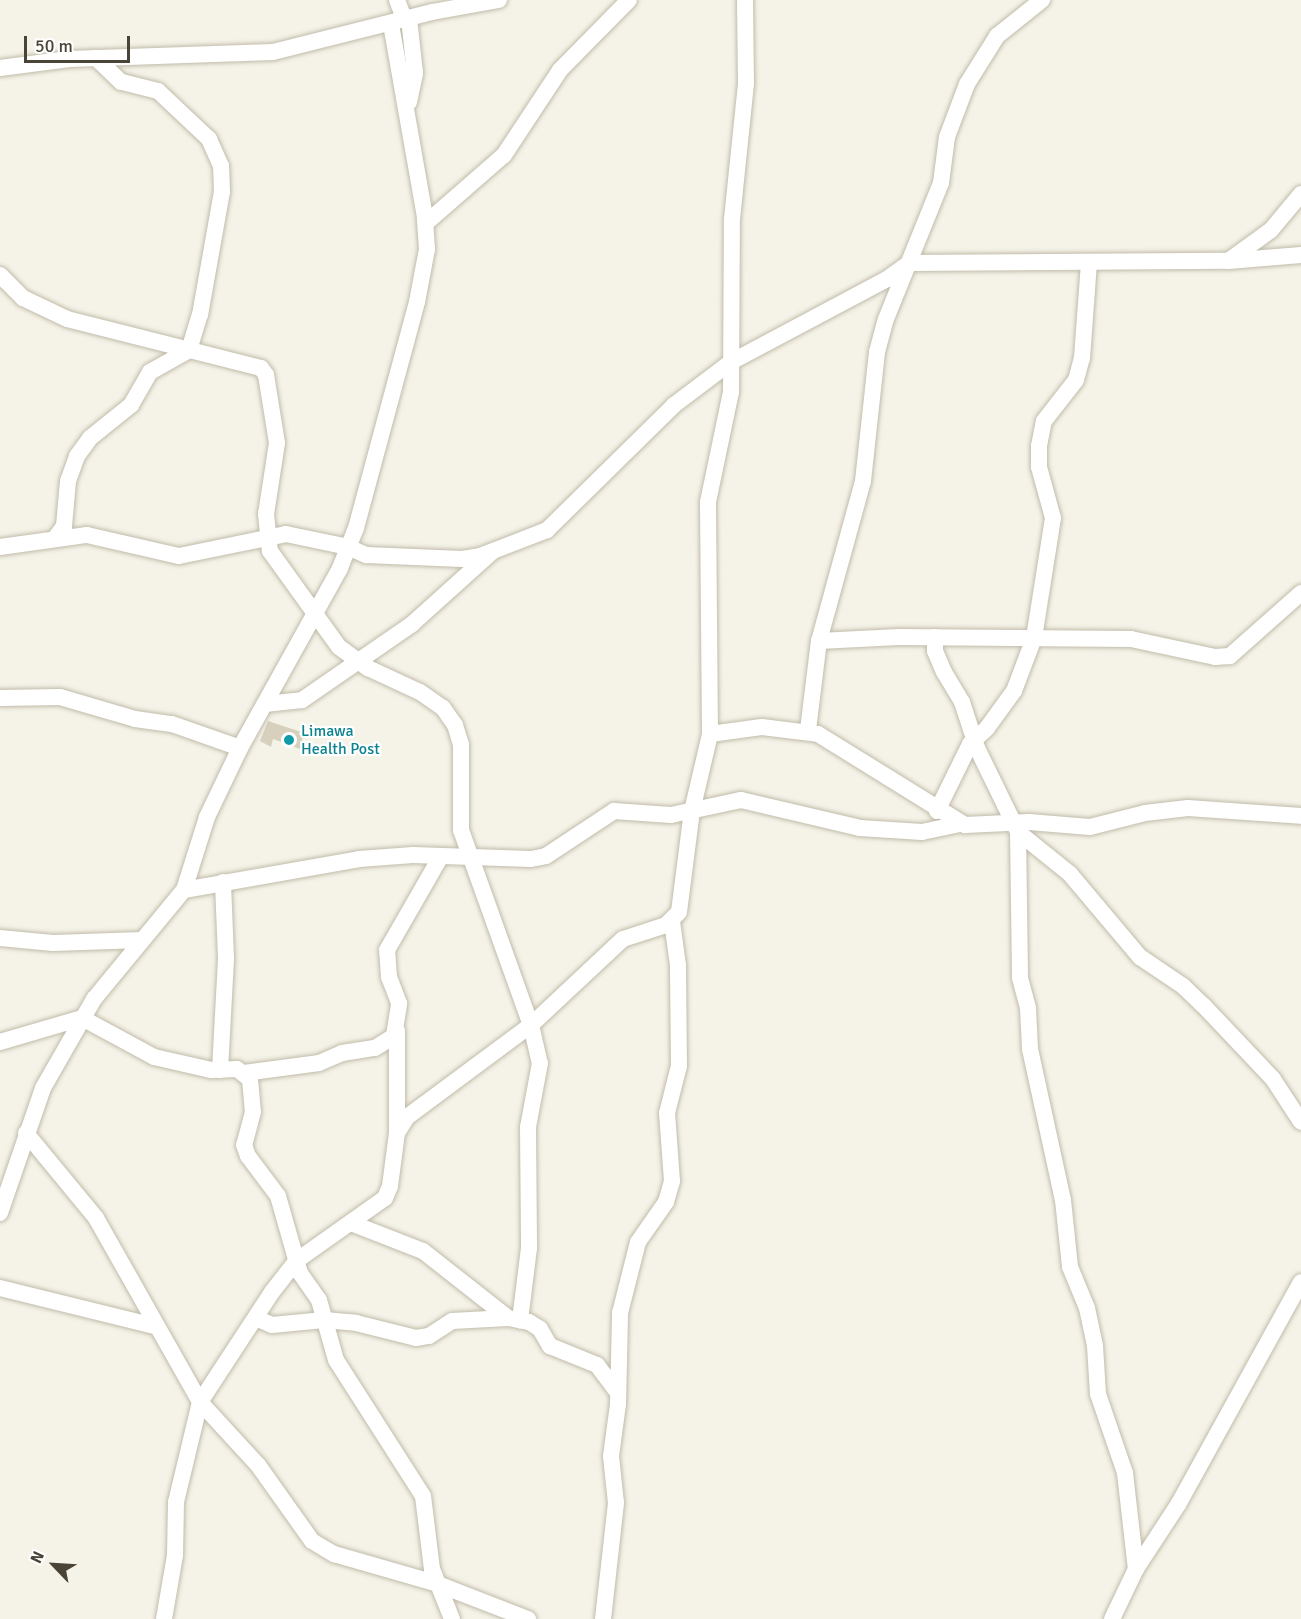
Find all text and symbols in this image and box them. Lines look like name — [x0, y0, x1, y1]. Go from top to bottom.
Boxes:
scale bar — [27, 24, 134, 62]
text: 50 m — [35, 35, 73, 57]
place label: Limawa Health Post — [301, 721, 380, 759]
marker: Limawa Health Post — [282, 733, 296, 747]
north arrow — [24, 1535, 84, 1595]
text: N — [26, 1548, 49, 1567]

